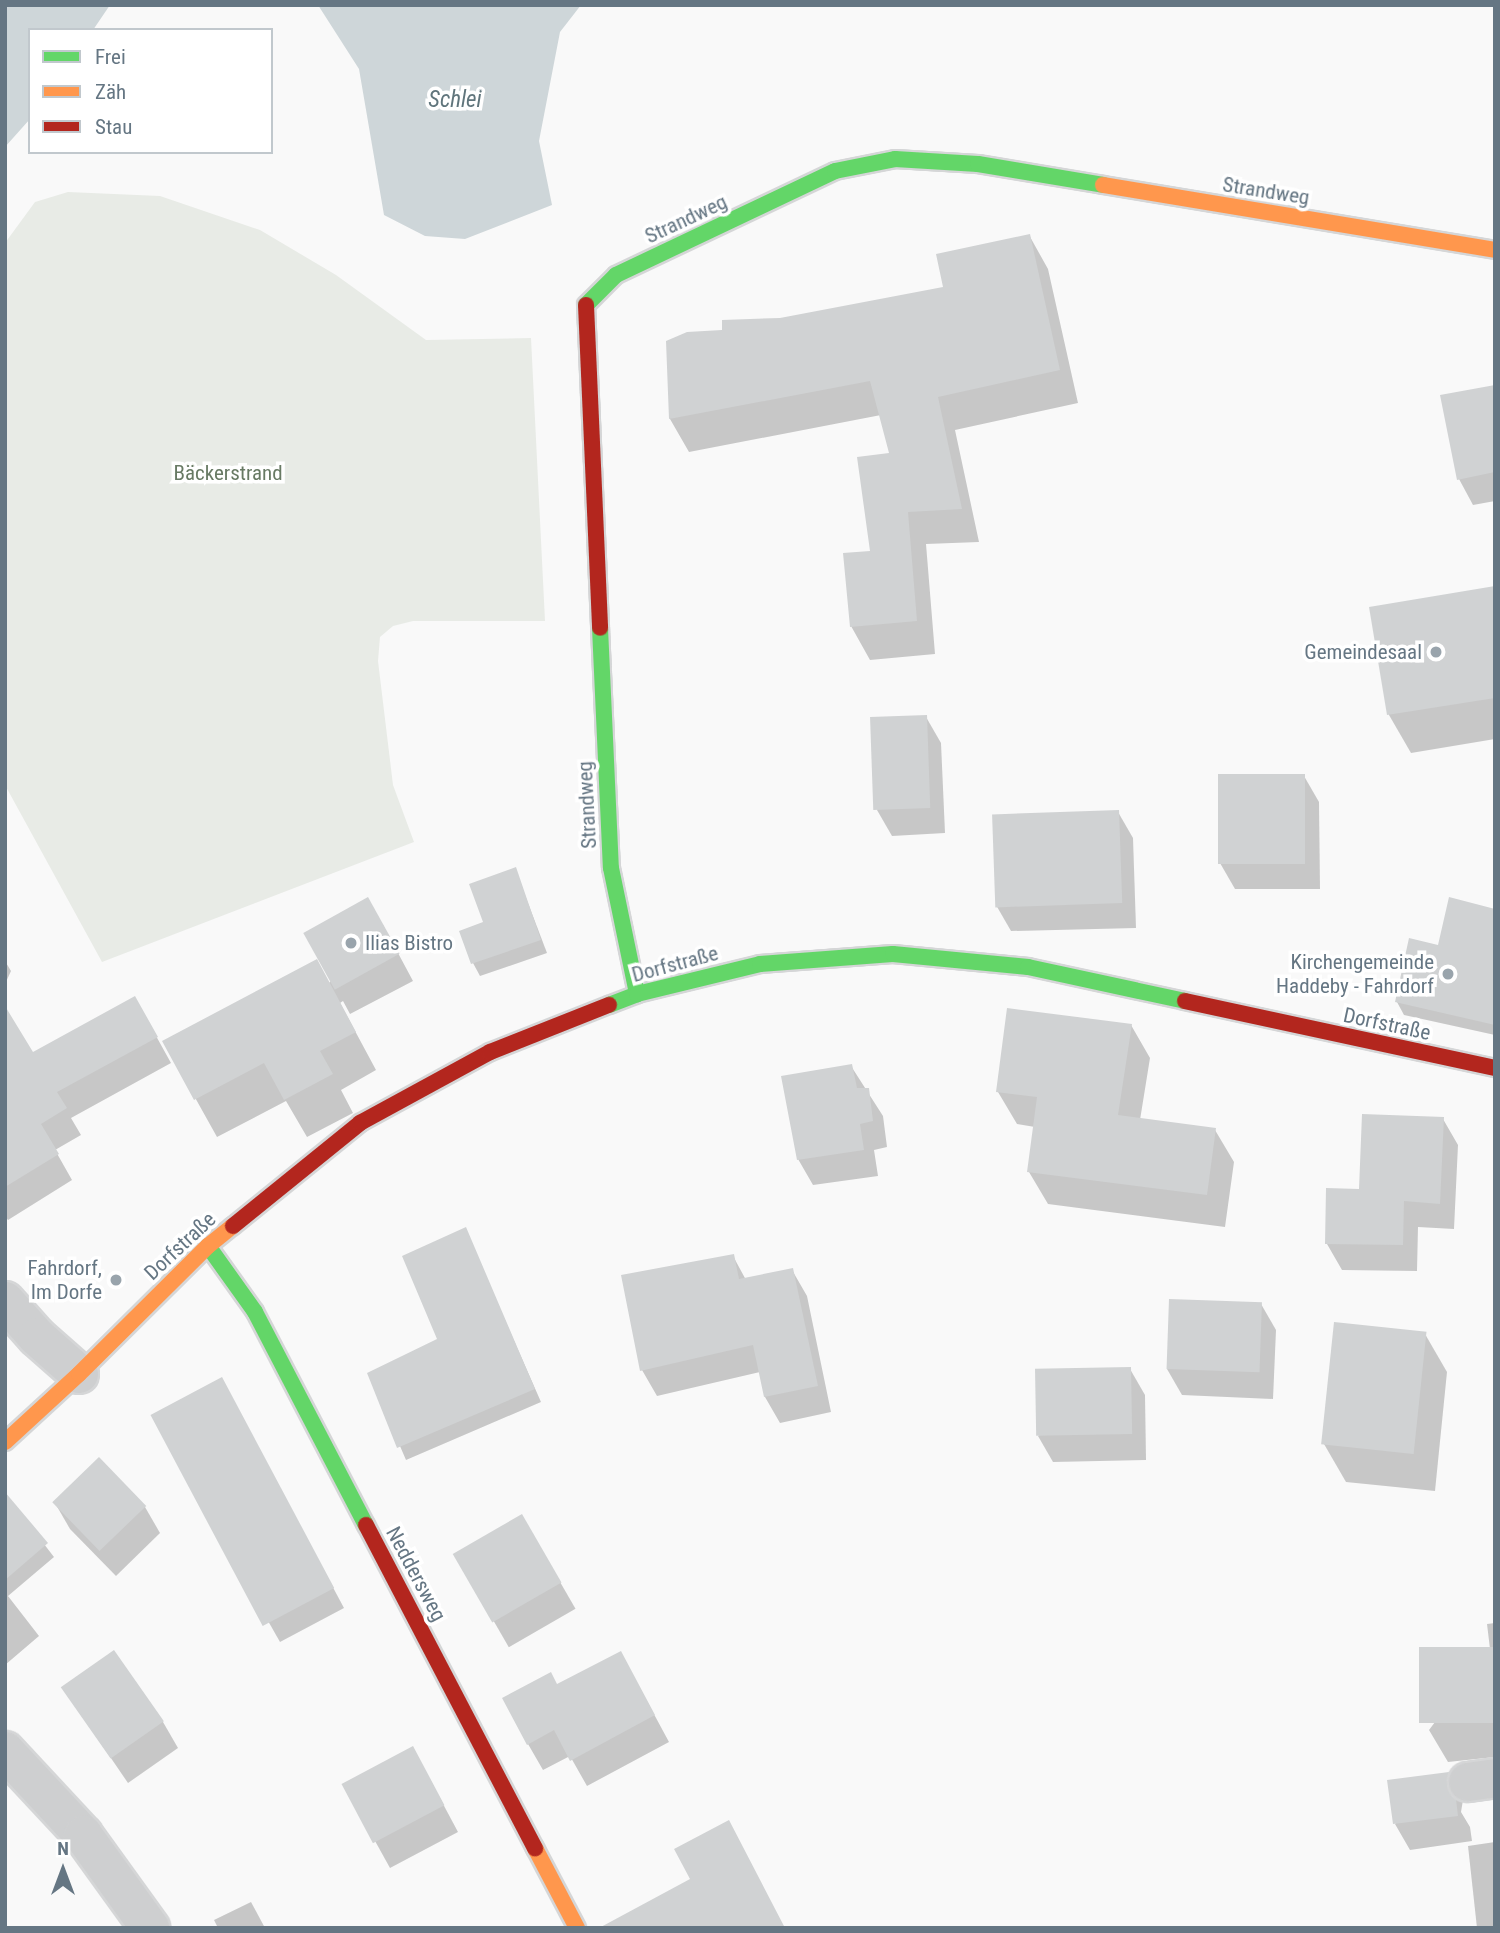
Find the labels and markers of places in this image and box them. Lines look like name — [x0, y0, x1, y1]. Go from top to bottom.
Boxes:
place label: Gemeindesaal — [1304, 639, 1422, 665]
marker: Gemeindesaal — [1428, 644, 1444, 660]
place label: Ilias Bistro — [365, 930, 453, 956]
marker: Ilias Bistro — [343, 935, 359, 951]
place label: Kirchengemeinde Haddeby - Fahrdorf — [1276, 949, 1434, 999]
marker: Kirchengemeinde Haddeby - Fahrdorf — [1440, 966, 1456, 982]
place label: Fahrdorf, Im Dorfe — [28, 1255, 102, 1305]
marker: Fahrdorf, Im Dorfe — [108, 1272, 124, 1288]

